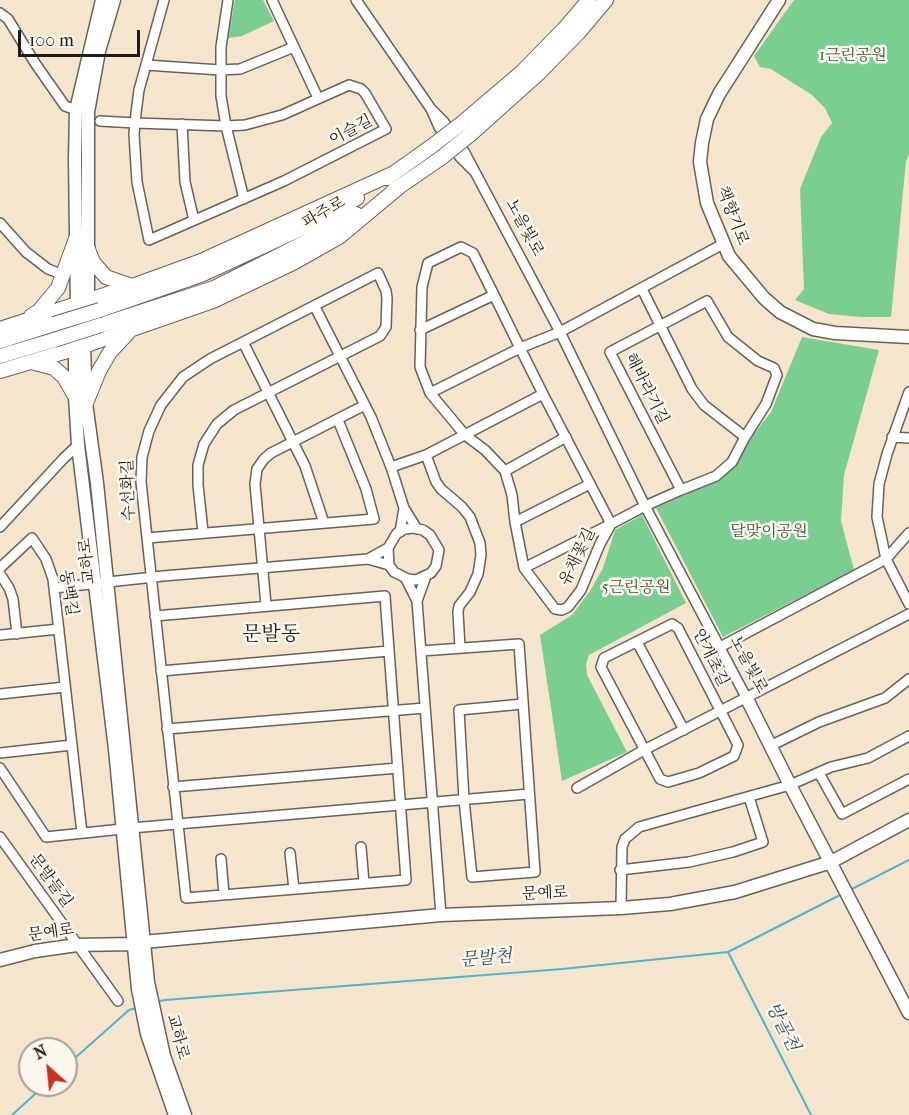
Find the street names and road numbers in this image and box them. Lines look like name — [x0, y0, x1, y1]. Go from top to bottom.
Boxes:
street label: 이슬길 — [326, 112, 376, 150]
street label: 책향기로 — [712, 184, 752, 248]
street label: 파주로 — [299, 193, 349, 233]
street label: 노을빛로 — [501, 196, 547, 260]
street label: 해바라기길 — [620, 350, 672, 428]
street label: 수선화길 — [118, 459, 140, 521]
street label: 유채꽃길 — [556, 525, 600, 589]
street label: 교하로 — [76, 537, 100, 585]
street label: 동백길 — [55, 569, 81, 617]
street label: 안개초길 — [688, 626, 732, 690]
street label: 노을빛로 — [725, 633, 771, 697]
street label: 문발들길 — [24, 850, 76, 912]
street label: 문예로 — [521, 884, 569, 904]
street label: 문예로 — [27, 920, 75, 946]
street label: 교하로 — [162, 1012, 192, 1062]

